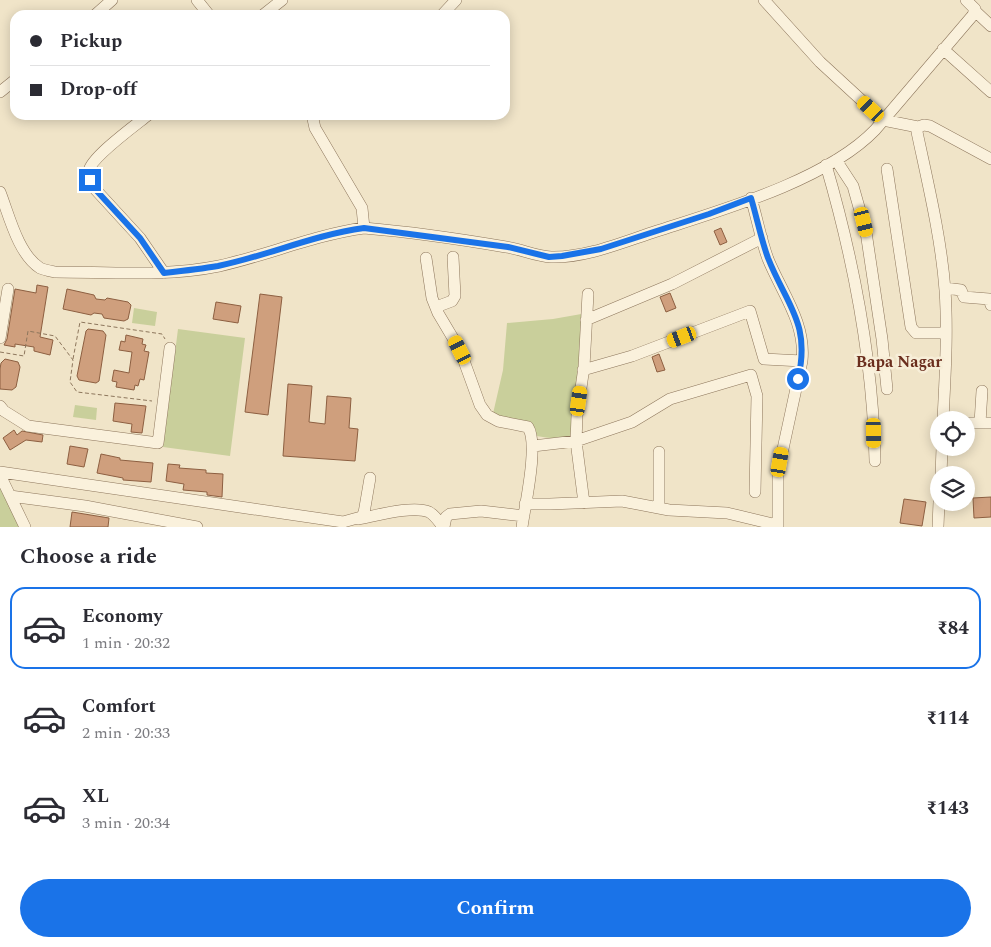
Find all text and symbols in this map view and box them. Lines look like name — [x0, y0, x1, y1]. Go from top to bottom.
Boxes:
text: Pickup — [60, 27, 122, 56]
text: Drop-off — [60, 75, 137, 104]
car — [854, 93, 887, 125]
route end — [79, 169, 101, 191]
car — [853, 206, 874, 238]
car — [665, 325, 698, 349]
car — [446, 333, 473, 367]
district label: Bapa Nagar — [856, 350, 942, 374]
route start — [787, 368, 809, 390]
car — [569, 385, 588, 417]
map controls — [930, 411, 975, 511]
button: locate — [930, 411, 975, 456]
car — [866, 418, 881, 448]
car — [770, 446, 789, 478]
button: layers — [930, 466, 975, 511]
text: Choose a ride — [20, 540, 157, 573]
text: Economy — [82, 602, 163, 631]
icon: car — [22, 606, 67, 651]
text: ₹84 — [937, 614, 969, 643]
text: 1 min · 20:32 — [82, 631, 170, 655]
text: Comfort — [82, 692, 156, 721]
icon: car — [22, 696, 67, 741]
text: ₹114 — [926, 704, 969, 733]
text: 2 min · 20:33 — [82, 721, 170, 745]
text: XL — [82, 782, 109, 811]
icon: car — [22, 786, 67, 831]
text: ₹143 — [926, 794, 969, 823]
text: 3 min · 20:34 — [82, 811, 170, 835]
button: Confirm — [20, 879, 971, 937]

